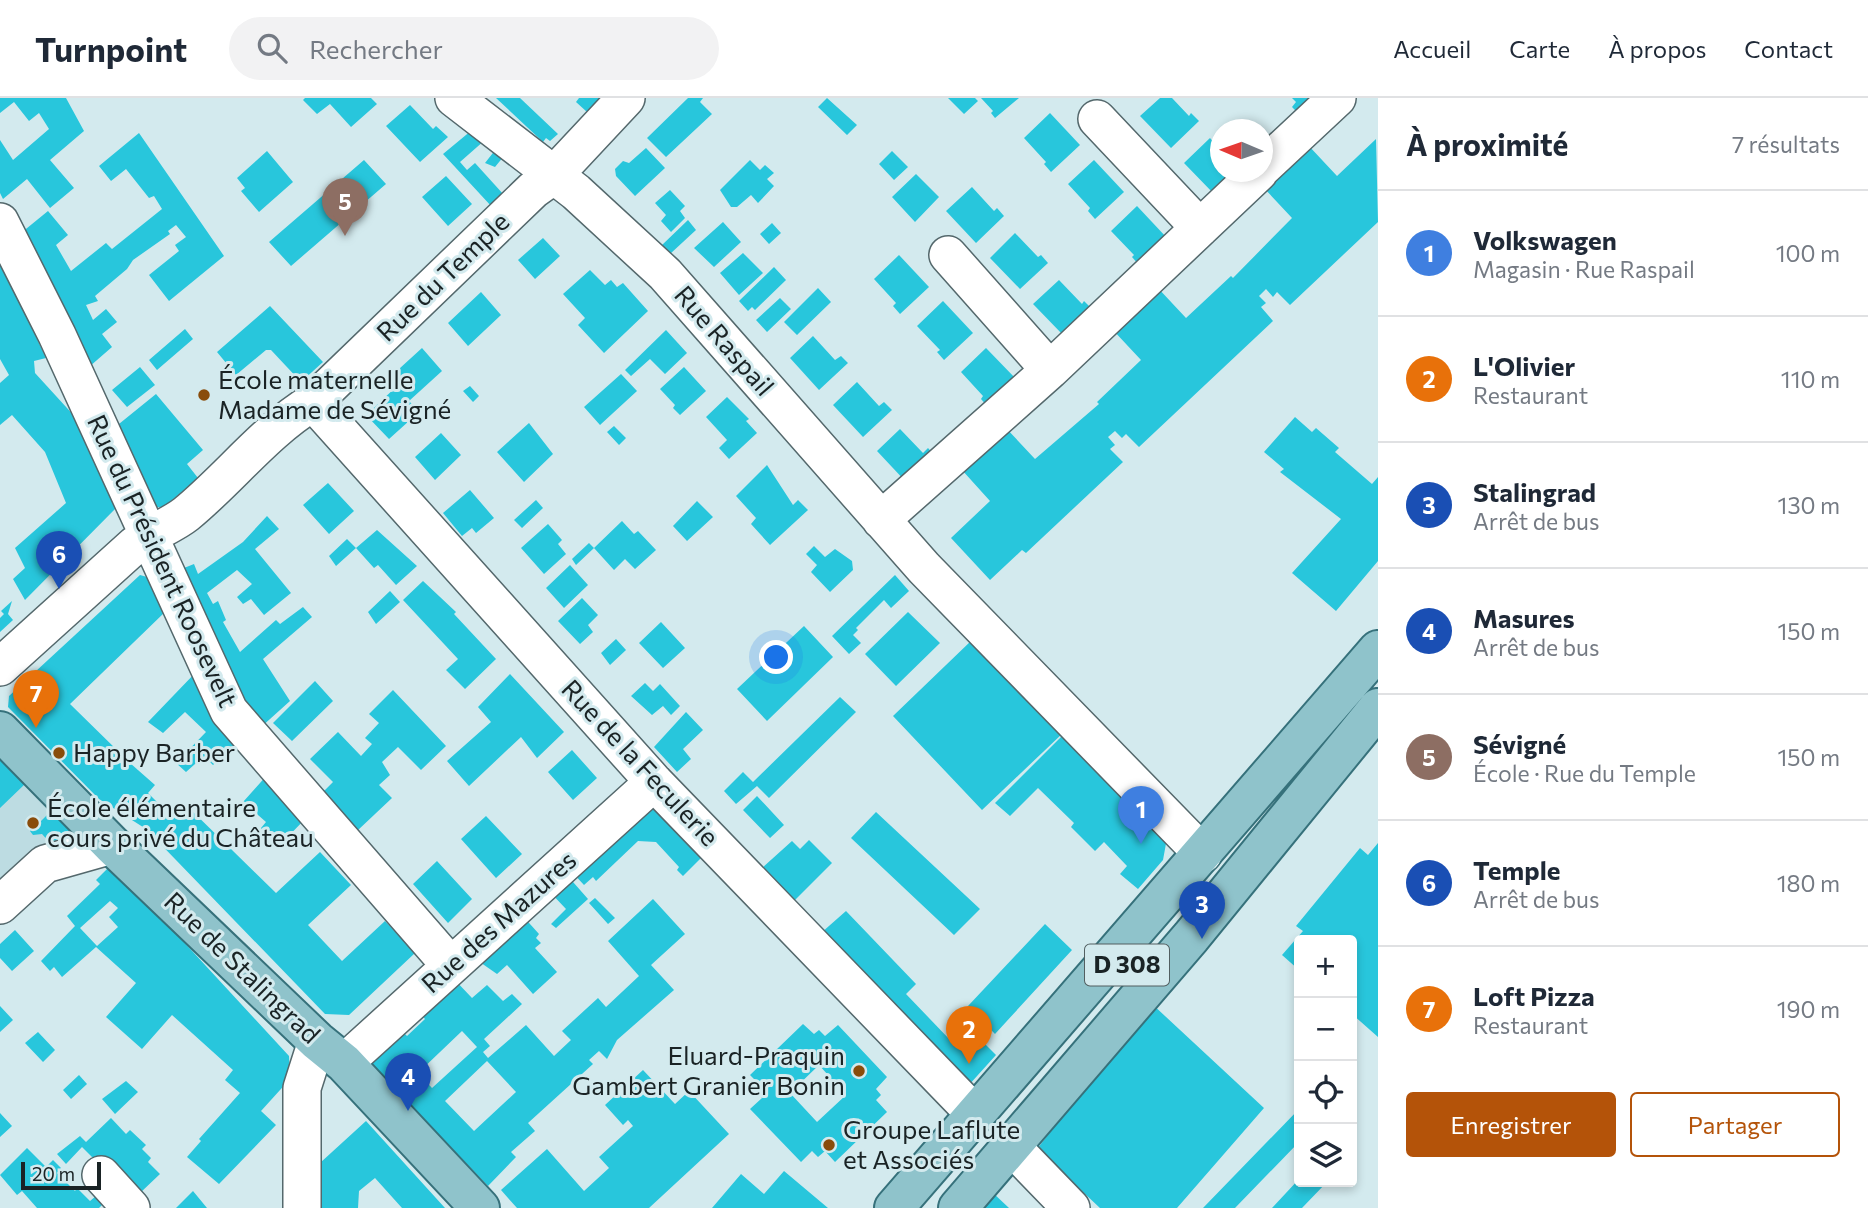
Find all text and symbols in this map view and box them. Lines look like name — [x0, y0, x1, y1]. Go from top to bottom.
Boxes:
search box — [229, 17, 719, 80]
text: Turnpoint — [35, 28, 187, 69]
icon: search — [253, 29, 291, 67]
text: Rechercher — [309, 33, 443, 64]
text: Accueil — [1393, 34, 1471, 63]
text: Carte — [1509, 34, 1570, 63]
text: À propos — [1608, 34, 1706, 63]
text: Contact — [1744, 34, 1833, 63]
north arrow — [1210, 119, 1273, 182]
text: À proximité — [1406, 125, 1568, 162]
text: 7 résultats — [1732, 130, 1840, 158]
pin: 5 — [322, 178, 368, 236]
street label: Rue du Temple — [369, 205, 515, 347]
text: Volkswagen — [1473, 224, 1617, 255]
text: 1 — [1424, 239, 1434, 267]
text: 100 m — [1776, 239, 1840, 267]
text: Magasin · Rue Raspail — [1473, 255, 1695, 283]
street label: Rue Raspail — [669, 279, 781, 401]
text: L'Olivier — [1473, 350, 1575, 381]
place label: École maternelle Madame de Sévigné — [218, 363, 451, 424]
text: 2 — [1422, 365, 1436, 393]
text: 110 m — [1781, 365, 1840, 393]
text: Restaurant — [1473, 381, 1588, 409]
marker: École maternelle Madame de Sévigné — [196, 387, 212, 403]
street label: Rue du Président Roosevelt — [82, 409, 245, 712]
text: Stalingrad — [1473, 476, 1596, 507]
text: 3 — [1422, 491, 1436, 519]
text: 130 m — [1778, 491, 1840, 519]
text: Arrêt de bus — [1473, 507, 1599, 535]
pin: 6 — [36, 531, 82, 589]
text: Masures — [1473, 602, 1575, 633]
text: 4 — [1422, 617, 1436, 645]
text: 150 m — [1777, 617, 1840, 645]
text: Arrêt de bus — [1473, 633, 1599, 661]
your location — [759, 640, 793, 674]
pin: 7 — [13, 670, 59, 728]
street label: Rue de la Feculerie — [556, 672, 726, 852]
text: Sévigné — [1473, 728, 1566, 759]
place label: Happy Barber — [73, 736, 235, 767]
text: 5 — [1422, 743, 1436, 771]
text: 150 m — [1777, 743, 1840, 771]
marker: Happy Barber — [51, 745, 67, 761]
text: École · Rue du Temple — [1473, 759, 1696, 787]
pin: 1 — [1118, 786, 1164, 844]
place label: École élémentaire cours privé du Château — [47, 791, 314, 852]
marker: École élémentaire cours privé du Château — [25, 815, 41, 831]
street label: Rue des Mazures — [414, 843, 582, 998]
text: Temple — [1473, 854, 1560, 885]
text: 6 — [1422, 869, 1436, 897]
text: 180 m — [1777, 869, 1840, 897]
pin: 3 — [1179, 881, 1225, 939]
street label: Rue de Stalingrad — [159, 885, 327, 1049]
text: Arrêt de bus — [1473, 885, 1599, 913]
map controls — [1294, 935, 1357, 1187]
button: + — [1294, 935, 1357, 998]
road number: D 308 — [1085, 944, 1169, 986]
text: Loft Pizza — [1473, 980, 1595, 1011]
text: 7 — [1423, 995, 1435, 1023]
text: 190 m — [1777, 995, 1840, 1023]
button: − — [1294, 998, 1357, 1061]
pin: 2 — [946, 1006, 992, 1064]
text: Restaurant — [1473, 1011, 1588, 1039]
place label: Eluard-Praquin Gambert Granier Bonin — [572, 1039, 845, 1100]
pin: 4 — [385, 1053, 431, 1111]
button: locate — [1294, 1061, 1357, 1124]
marker: Eluard-Praquin Gambert Granier Bonin — [851, 1063, 867, 1079]
button: Enregistrer — [1406, 1092, 1616, 1157]
button: Partager — [1630, 1092, 1840, 1157]
place label: Groupe Laflute et Associés — [843, 1113, 1020, 1174]
button: layers — [1294, 1124, 1357, 1187]
marker: Groupe Laflute et Associés — [821, 1137, 837, 1153]
scale bar — [21, 1159, 102, 1191]
text: 20 m — [32, 1162, 75, 1185]

